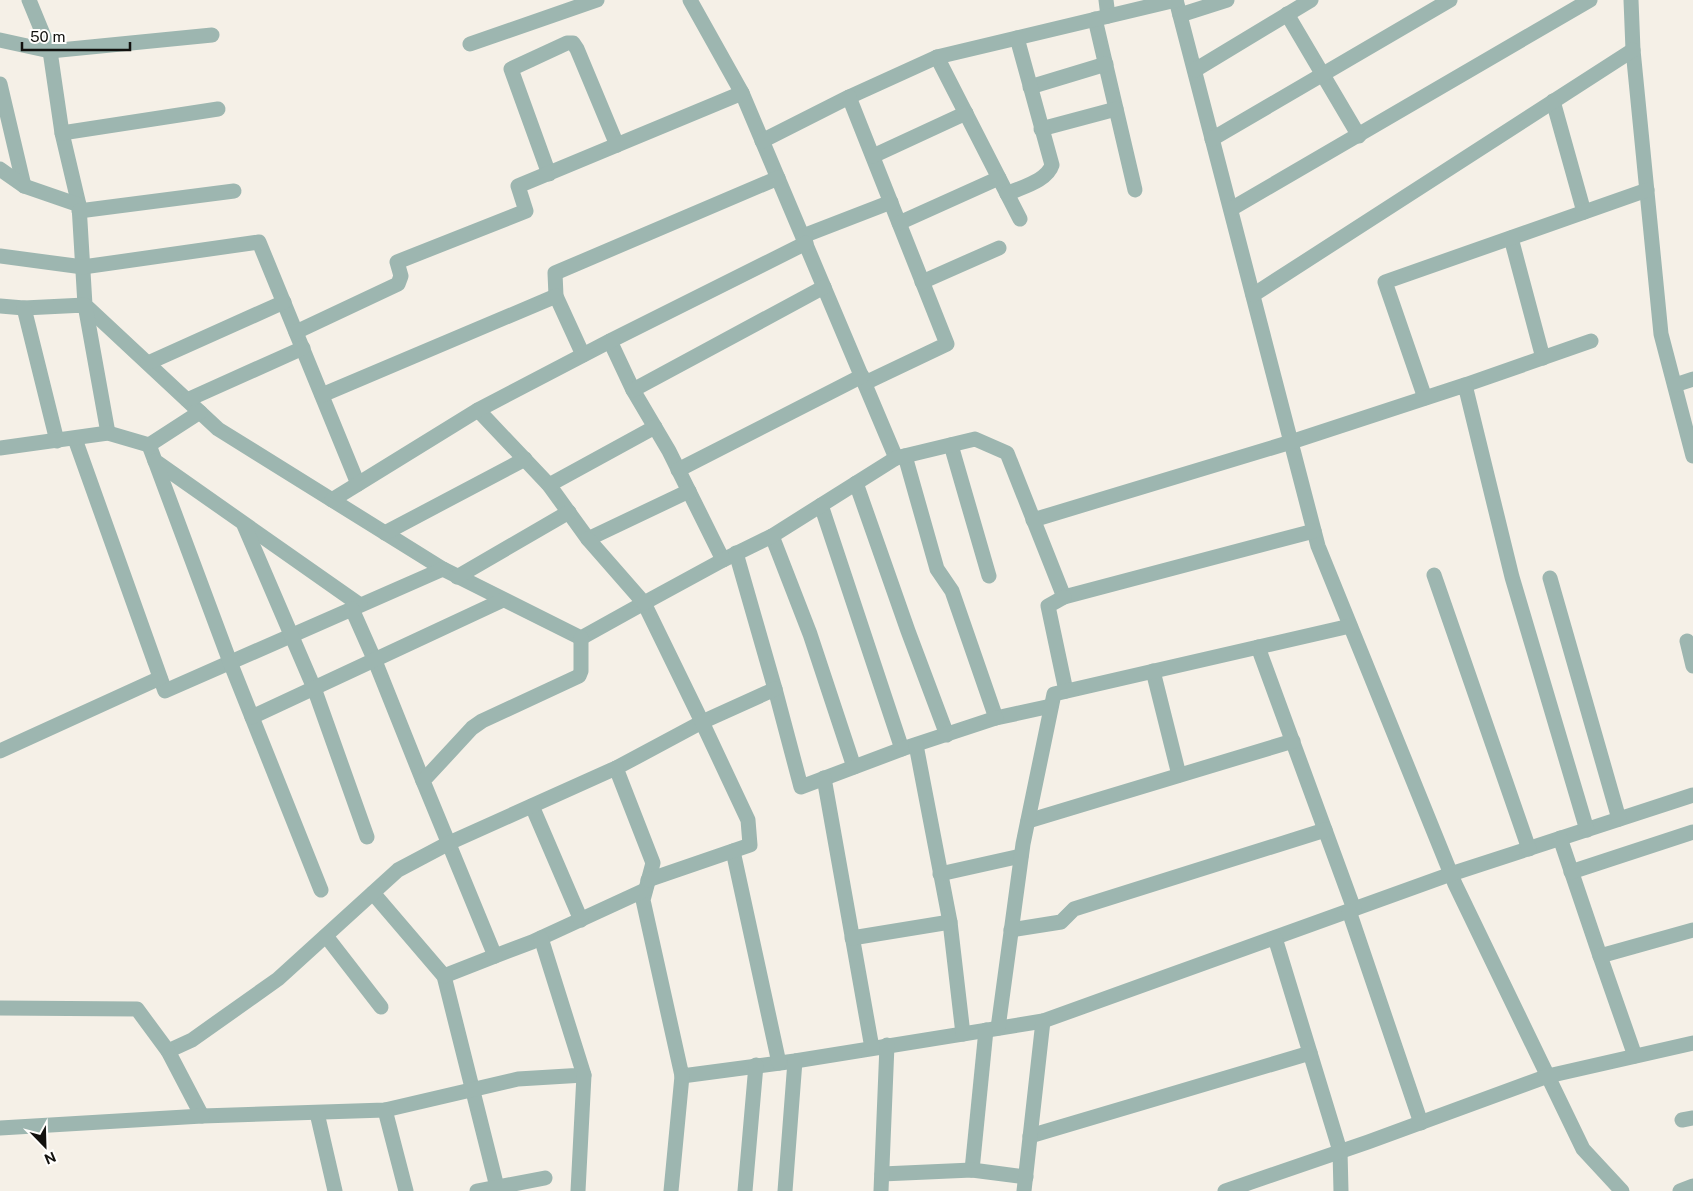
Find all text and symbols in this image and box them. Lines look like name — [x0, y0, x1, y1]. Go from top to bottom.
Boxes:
scale bar — [22, 20, 130, 52]
text: 50 m — [30, 28, 65, 45]
north arrow — [20, 1121, 70, 1171]
text: N — [42, 1148, 58, 1167]

